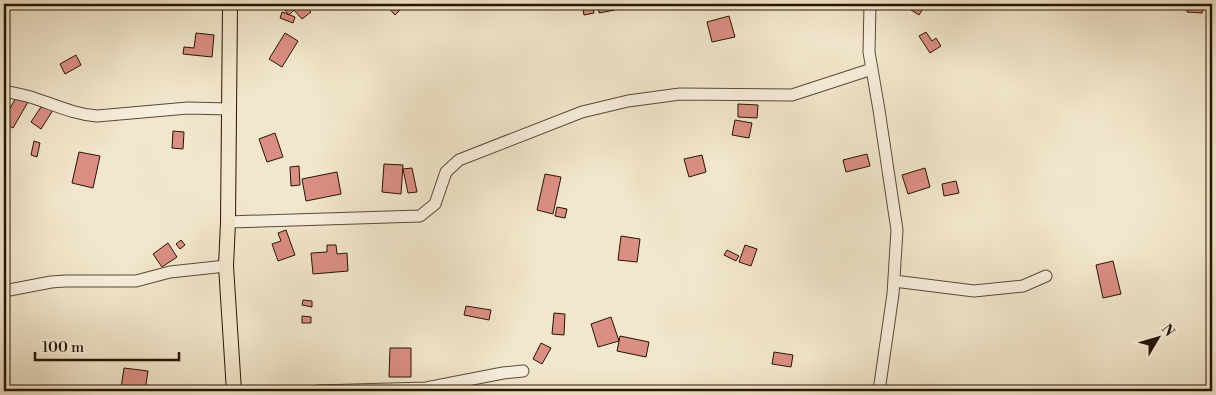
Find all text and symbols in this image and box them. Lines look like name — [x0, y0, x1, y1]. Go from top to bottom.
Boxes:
north arrow — [1134, 312, 1184, 362]
text: N — [1157, 321, 1178, 341]
scale bar — [35, 330, 179, 362]
text: 100 m — [42, 338, 84, 357]

